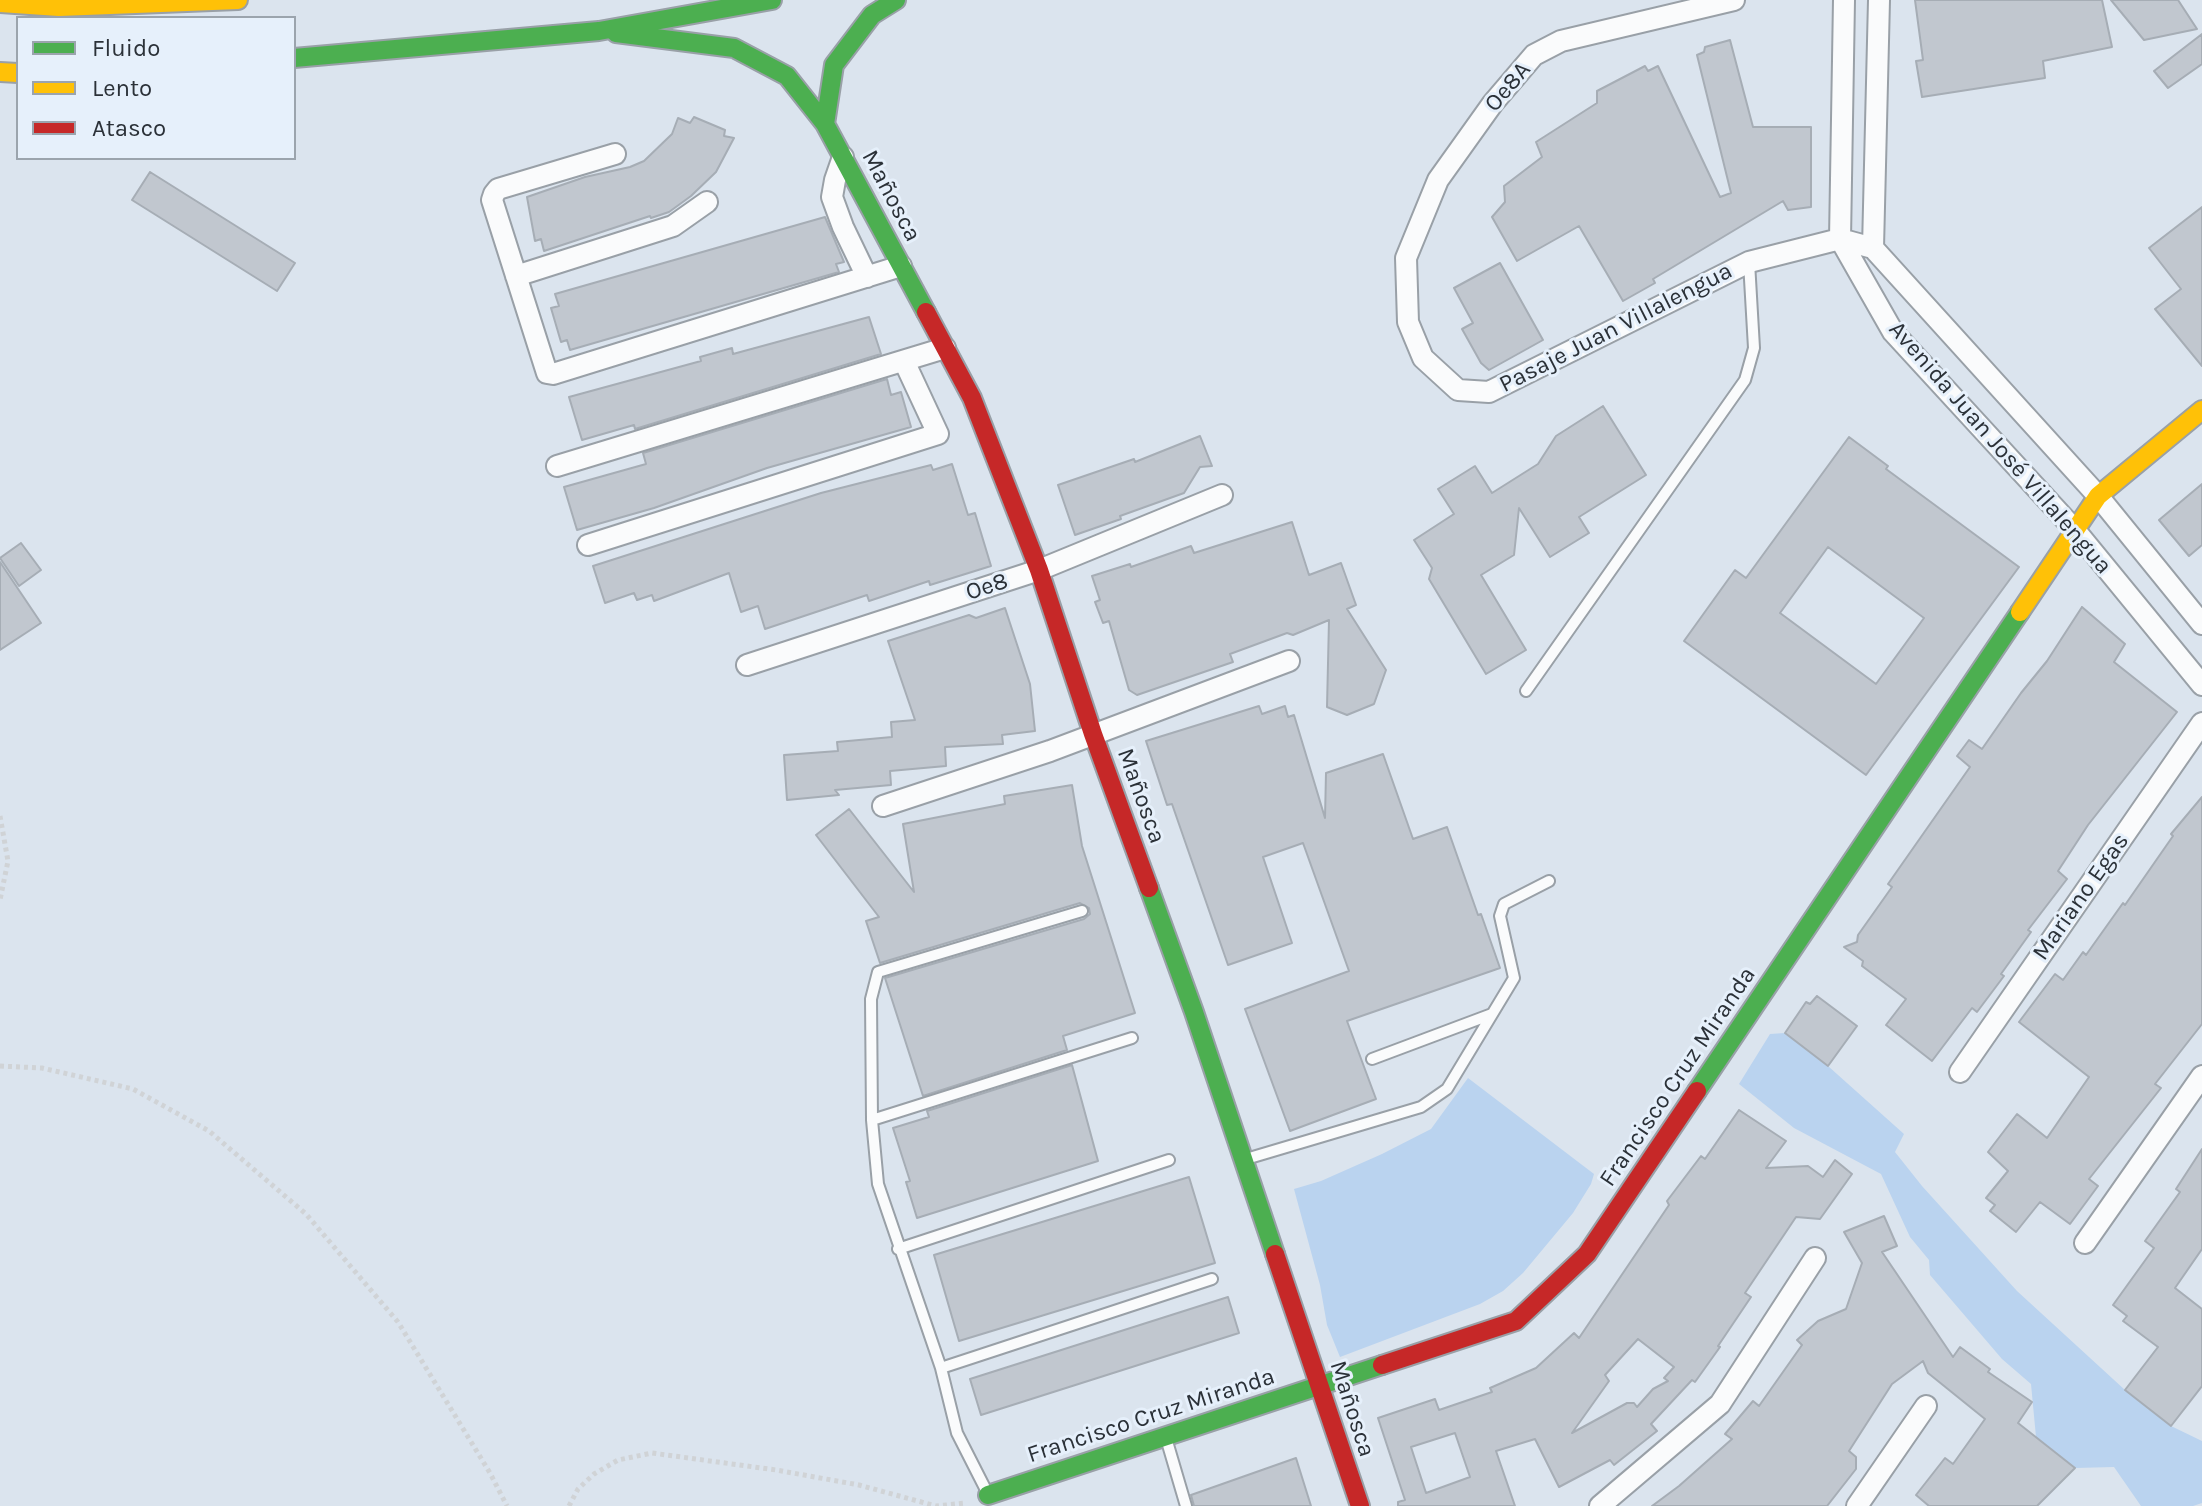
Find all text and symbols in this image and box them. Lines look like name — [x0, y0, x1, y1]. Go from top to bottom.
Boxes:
legend — [16, 16, 296, 160]
text: Fluido — [92, 34, 160, 62]
street label: Oe8A — [1479, 56, 1537, 118]
text: Lento — [92, 74, 152, 102]
text: Atasco — [92, 114, 166, 142]
street label: Mañosca — [855, 145, 927, 247]
street label: Pasaje Juan Villalengua — [1495, 257, 1737, 399]
street label: Avenida Juan José Villalengua — [1882, 316, 2118, 580]
street label: Oe8 — [962, 567, 1012, 607]
street label: Mañosca — [1110, 744, 1172, 848]
street label: Mariano Egas — [2027, 828, 2135, 966]
street label: Francisco Cruz Miranda — [1594, 962, 1762, 1192]
street label: Mañosca — [1323, 1357, 1381, 1461]
street label: Francisco Cruz Miranda — [1024, 1362, 1278, 1470]

